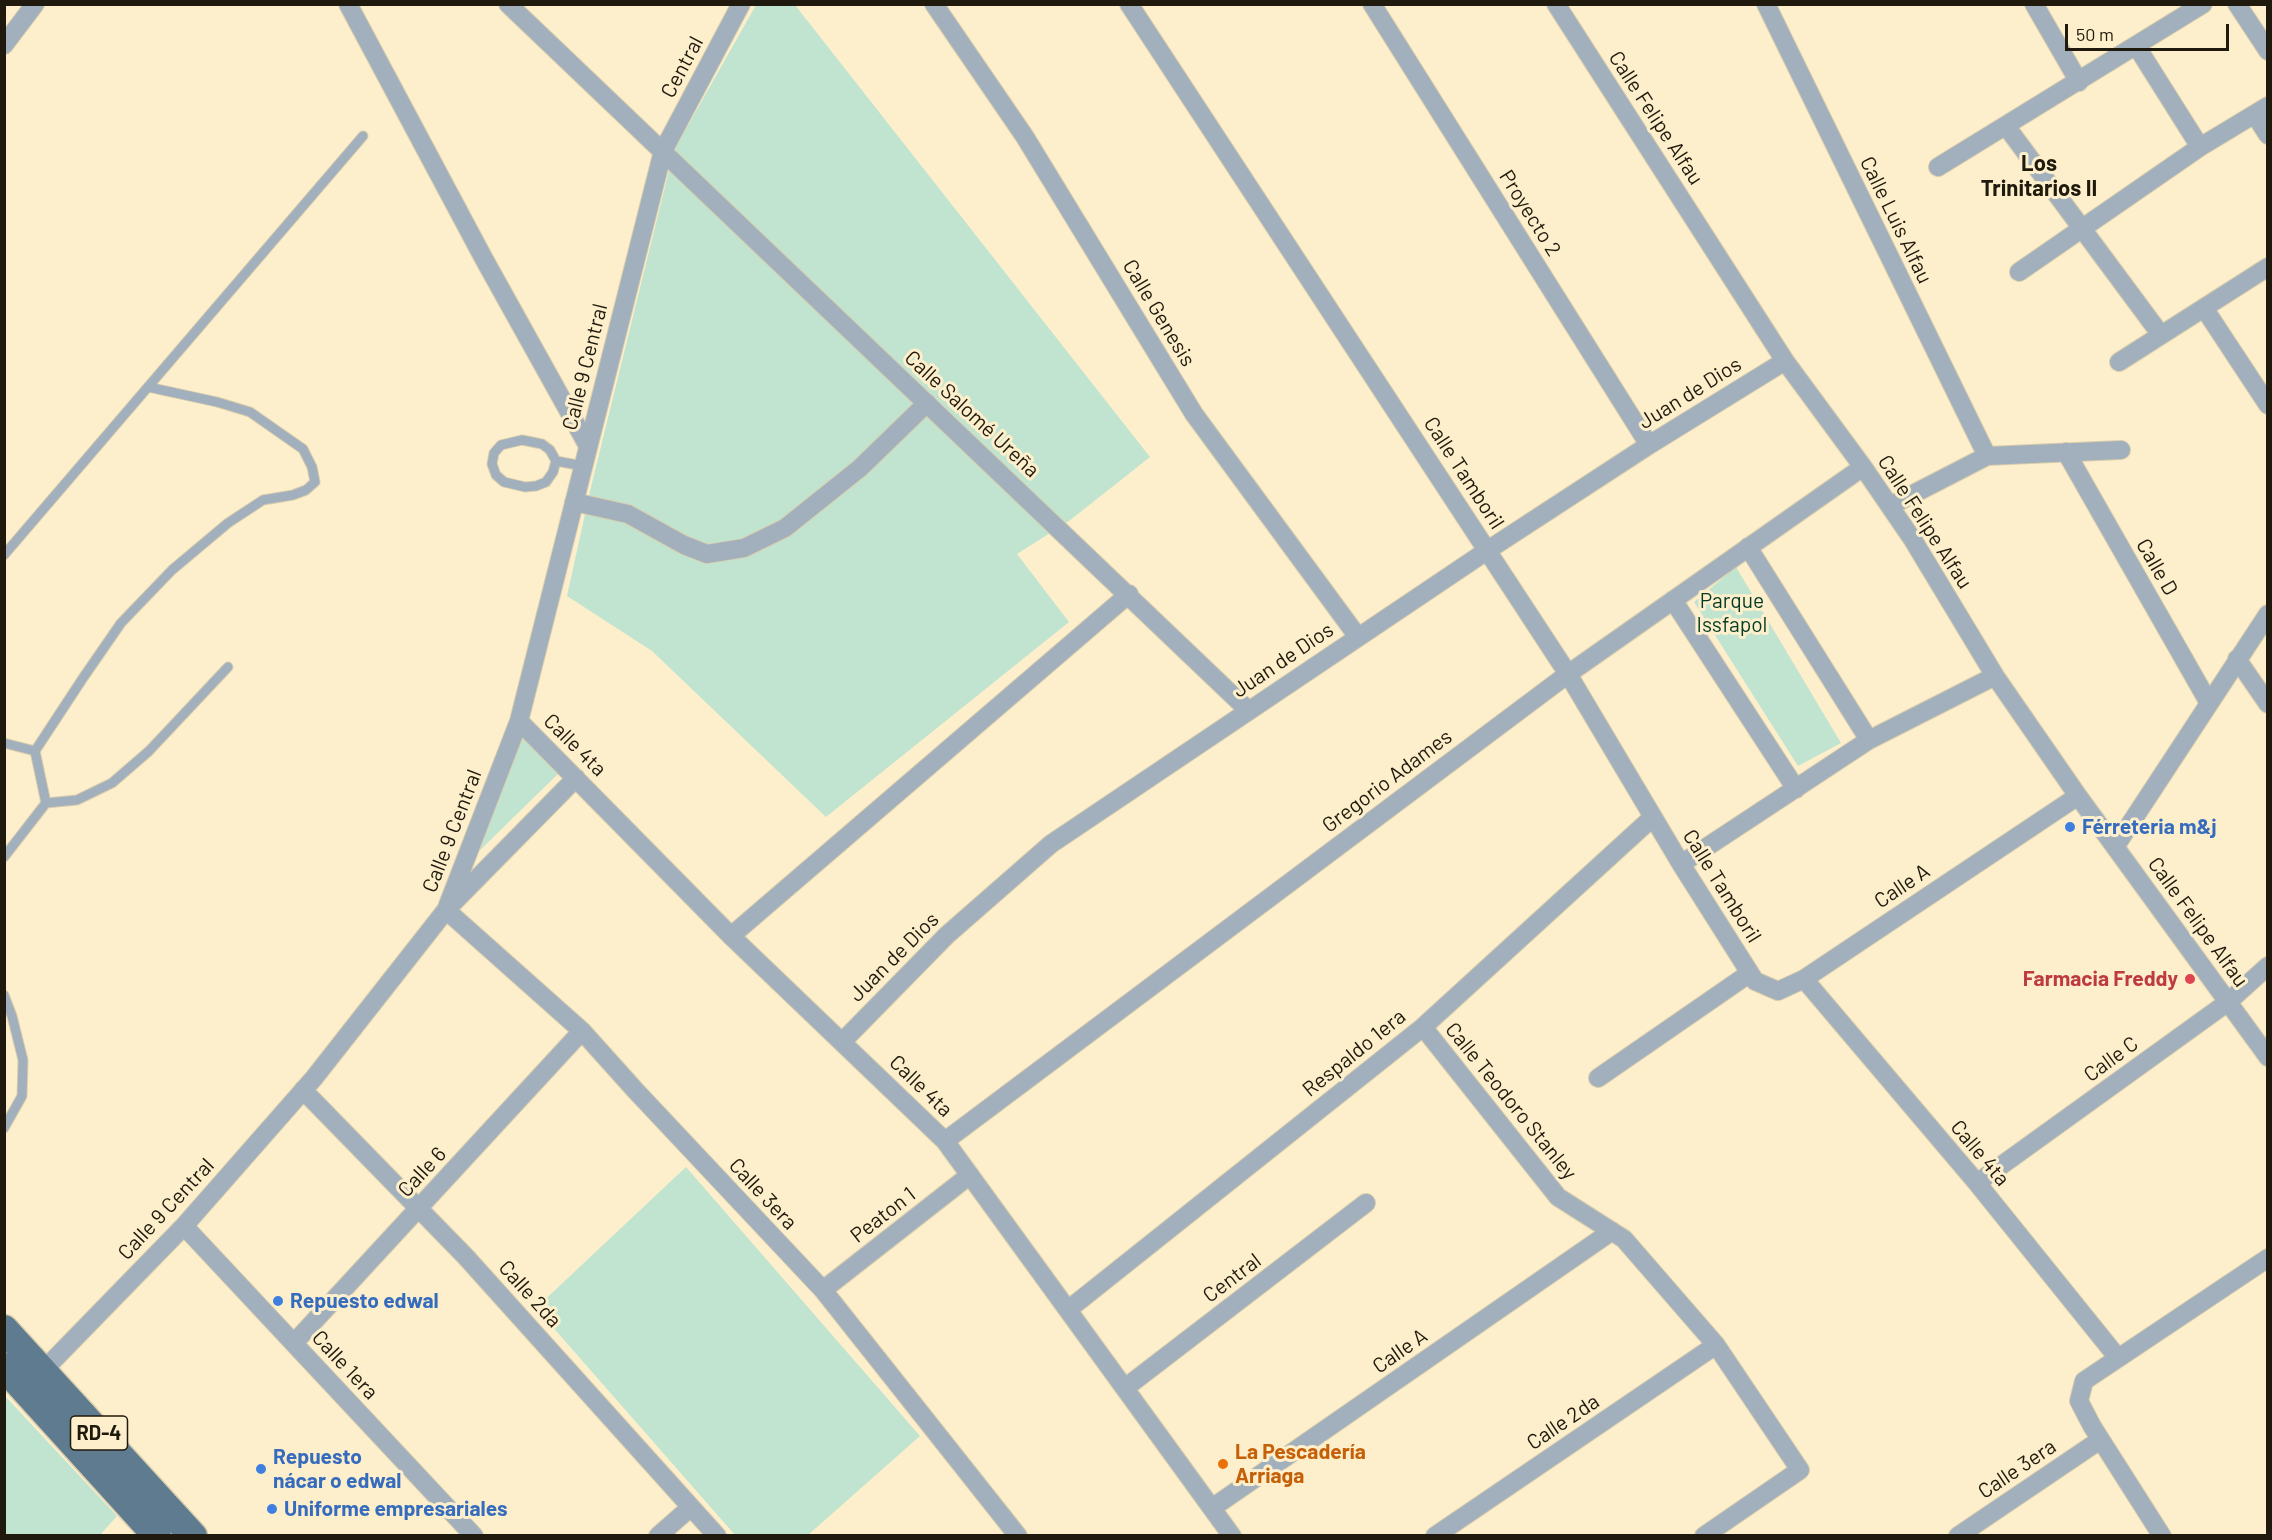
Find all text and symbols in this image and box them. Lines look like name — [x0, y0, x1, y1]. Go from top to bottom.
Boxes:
scale bar — [2068, 12, 2232, 50]
text: 50 m — [2076, 23, 2114, 45]
street label: Central — [655, 32, 709, 102]
street label: Calle Felipe Alfau — [1603, 46, 1709, 190]
district label: Los Trinitarios II — [1981, 151, 2097, 202]
street label: Calle Luis Alfau — [1854, 153, 1938, 287]
street label: Proyecto 2 — [1494, 165, 1566, 261]
street label: Calle Genesis — [1117, 255, 1201, 371]
street label: Calle 9 Central — [557, 301, 613, 433]
street label: Calle Salomé Ureña — [900, 345, 1044, 483]
street label: Juan de Dios — [1634, 351, 1746, 435]
street label: Calle Tamboril — [1418, 412, 1510, 534]
street label: Calle Felipe Alfau — [1872, 450, 1978, 594]
street label: Calle D — [2131, 534, 2183, 600]
park label: Parque Issfapol — [1697, 588, 1767, 638]
street label: Juan de Dios — [1228, 617, 1338, 703]
street label: Calle 4ta — [538, 708, 612, 782]
street label: Gregorio Adames — [1317, 724, 1457, 838]
street label: Calle 9 Central — [417, 766, 487, 896]
place label: Férreteria m&j — [2082, 814, 2217, 840]
marker: Férreteria m&j — [2063, 820, 2077, 834]
street label: Calle Tamboril — [1677, 825, 1767, 947]
street label: Calle Felipe Alfau — [2142, 852, 2254, 992]
street label: Calle A — [1870, 858, 1934, 914]
street label: Juan de Dios — [844, 907, 944, 1007]
place label: Farmacia Freddy — [2023, 966, 2178, 992]
marker: Farmacia Freddy — [2183, 972, 2197, 986]
street label: Respaldo 1era — [1297, 1004, 1411, 1102]
street label: Calle Teodoro Stanley — [1440, 1017, 1582, 1185]
street label: Calle C — [2079, 1031, 2143, 1087]
street label: Calle 4ta — [884, 1050, 958, 1122]
street label: Calle 4ta — [1945, 1115, 2015, 1191]
street label: Calle 6 — [393, 1142, 451, 1202]
street label: Calle 9 Central — [113, 1153, 219, 1265]
street label: Calle 3era — [724, 1153, 802, 1235]
street label: Peaton 1 — [846, 1182, 920, 1248]
street label: Central — [1198, 1248, 1266, 1308]
street label: Calle 2da — [493, 1255, 567, 1333]
place label: Repuesto edwal — [290, 1288, 439, 1314]
marker: Repuesto edwal — [271, 1294, 285, 1308]
street label: Calle A — [1368, 1323, 1432, 1379]
street label: Calle 1era — [307, 1325, 383, 1405]
street label: Calle 2da — [1522, 1389, 1604, 1455]
road number: RD-4 — [70, 1416, 128, 1450]
street label: Calle 3era — [1973, 1434, 2061, 1504]
place label: La Pescadería Arriaga — [1235, 1439, 1366, 1489]
place label: Repuesto nácar o edwal — [273, 1444, 401, 1494]
marker: La Pescadería Arriaga — [1216, 1457, 1230, 1471]
marker: Repuesto nácar o edwal — [254, 1462, 268, 1476]
place label: Uniforme empresariales — [284, 1496, 508, 1522]
marker: Uniforme empresariales — [265, 1502, 279, 1516]

